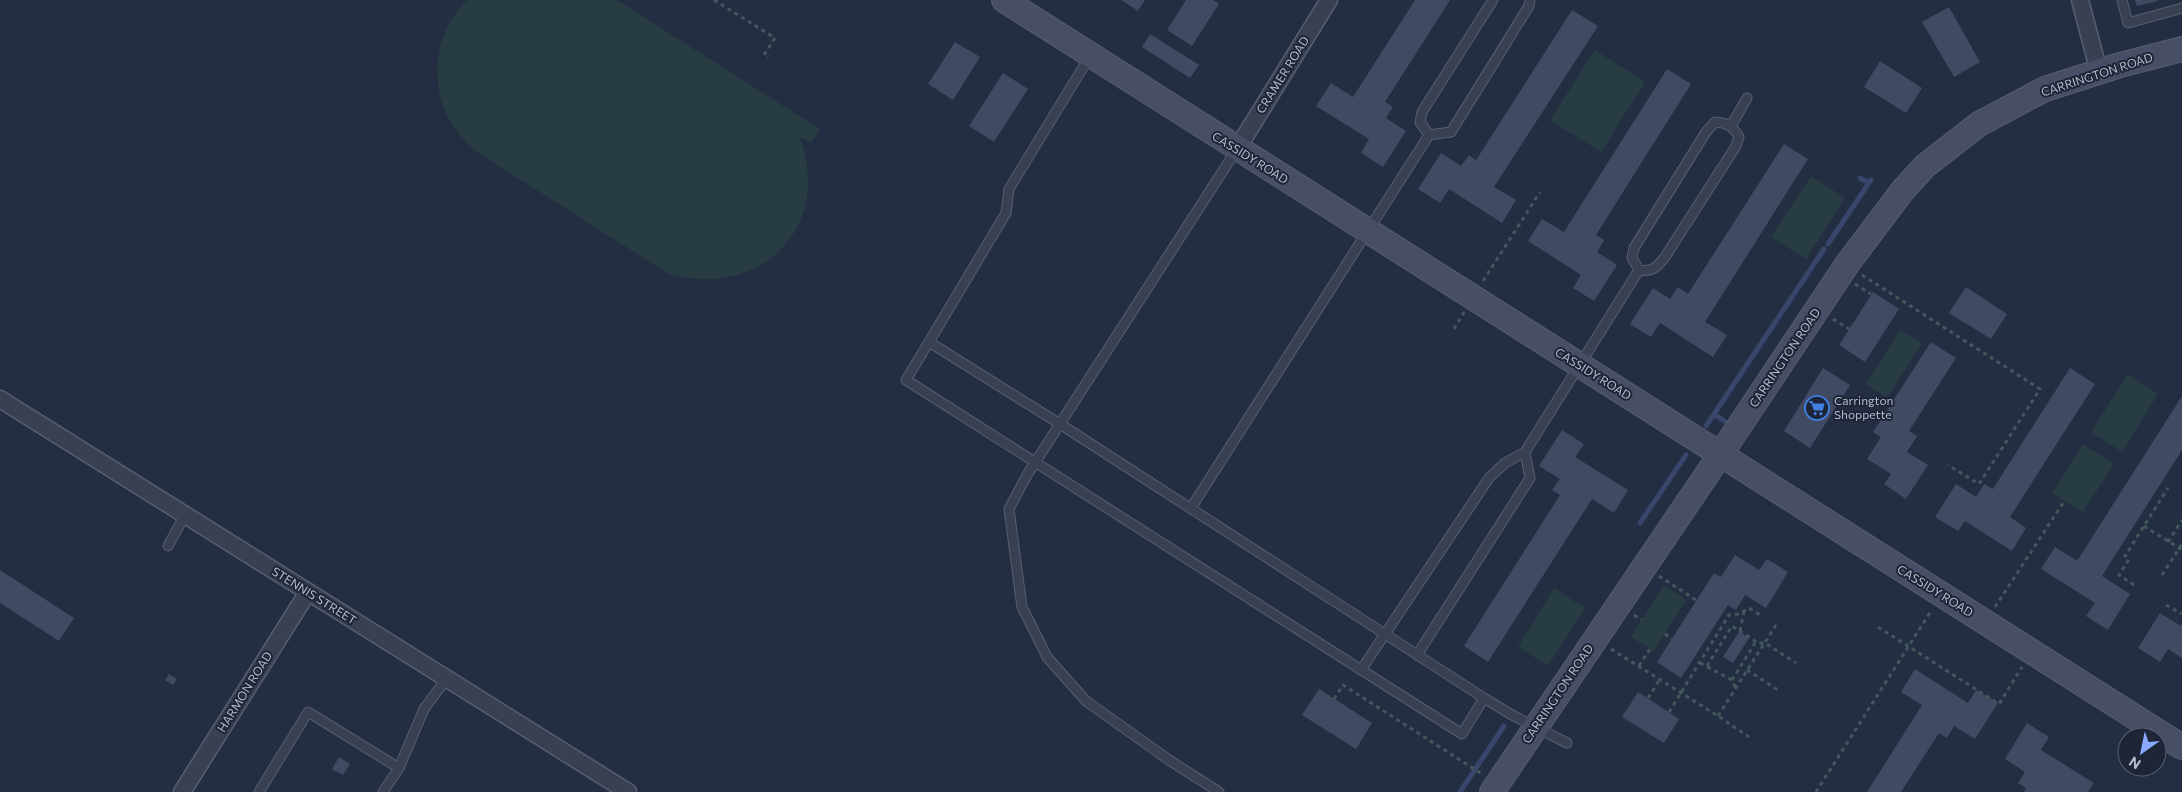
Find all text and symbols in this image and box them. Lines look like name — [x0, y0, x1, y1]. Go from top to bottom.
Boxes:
street label: CRAMER ROAD — [1253, 33, 1311, 115]
street label: CARRINGTON ROAD — [2039, 49, 2154, 99]
street label: CASSIDY ROAD — [1210, 128, 1291, 186]
street label: CARRINGTON ROAD — [1746, 305, 1823, 410]
street label: CASSIDY ROAD — [1553, 344, 1634, 402]
place label: Carrington Shoppette — [1834, 393, 1893, 421]
supermarket icon: Carrington Shoppette — [1804, 395, 1830, 421]
street label: CASSIDY ROAD — [1895, 561, 1976, 619]
street label: STENNIS STREET — [270, 564, 360, 627]
street label: CARRINGTON ROAD — [1519, 641, 1596, 746]
street label: HARMON ROAD — [214, 649, 275, 734]
north arrow — [2117, 727, 2167, 777]
text: N — [2126, 753, 2144, 773]

